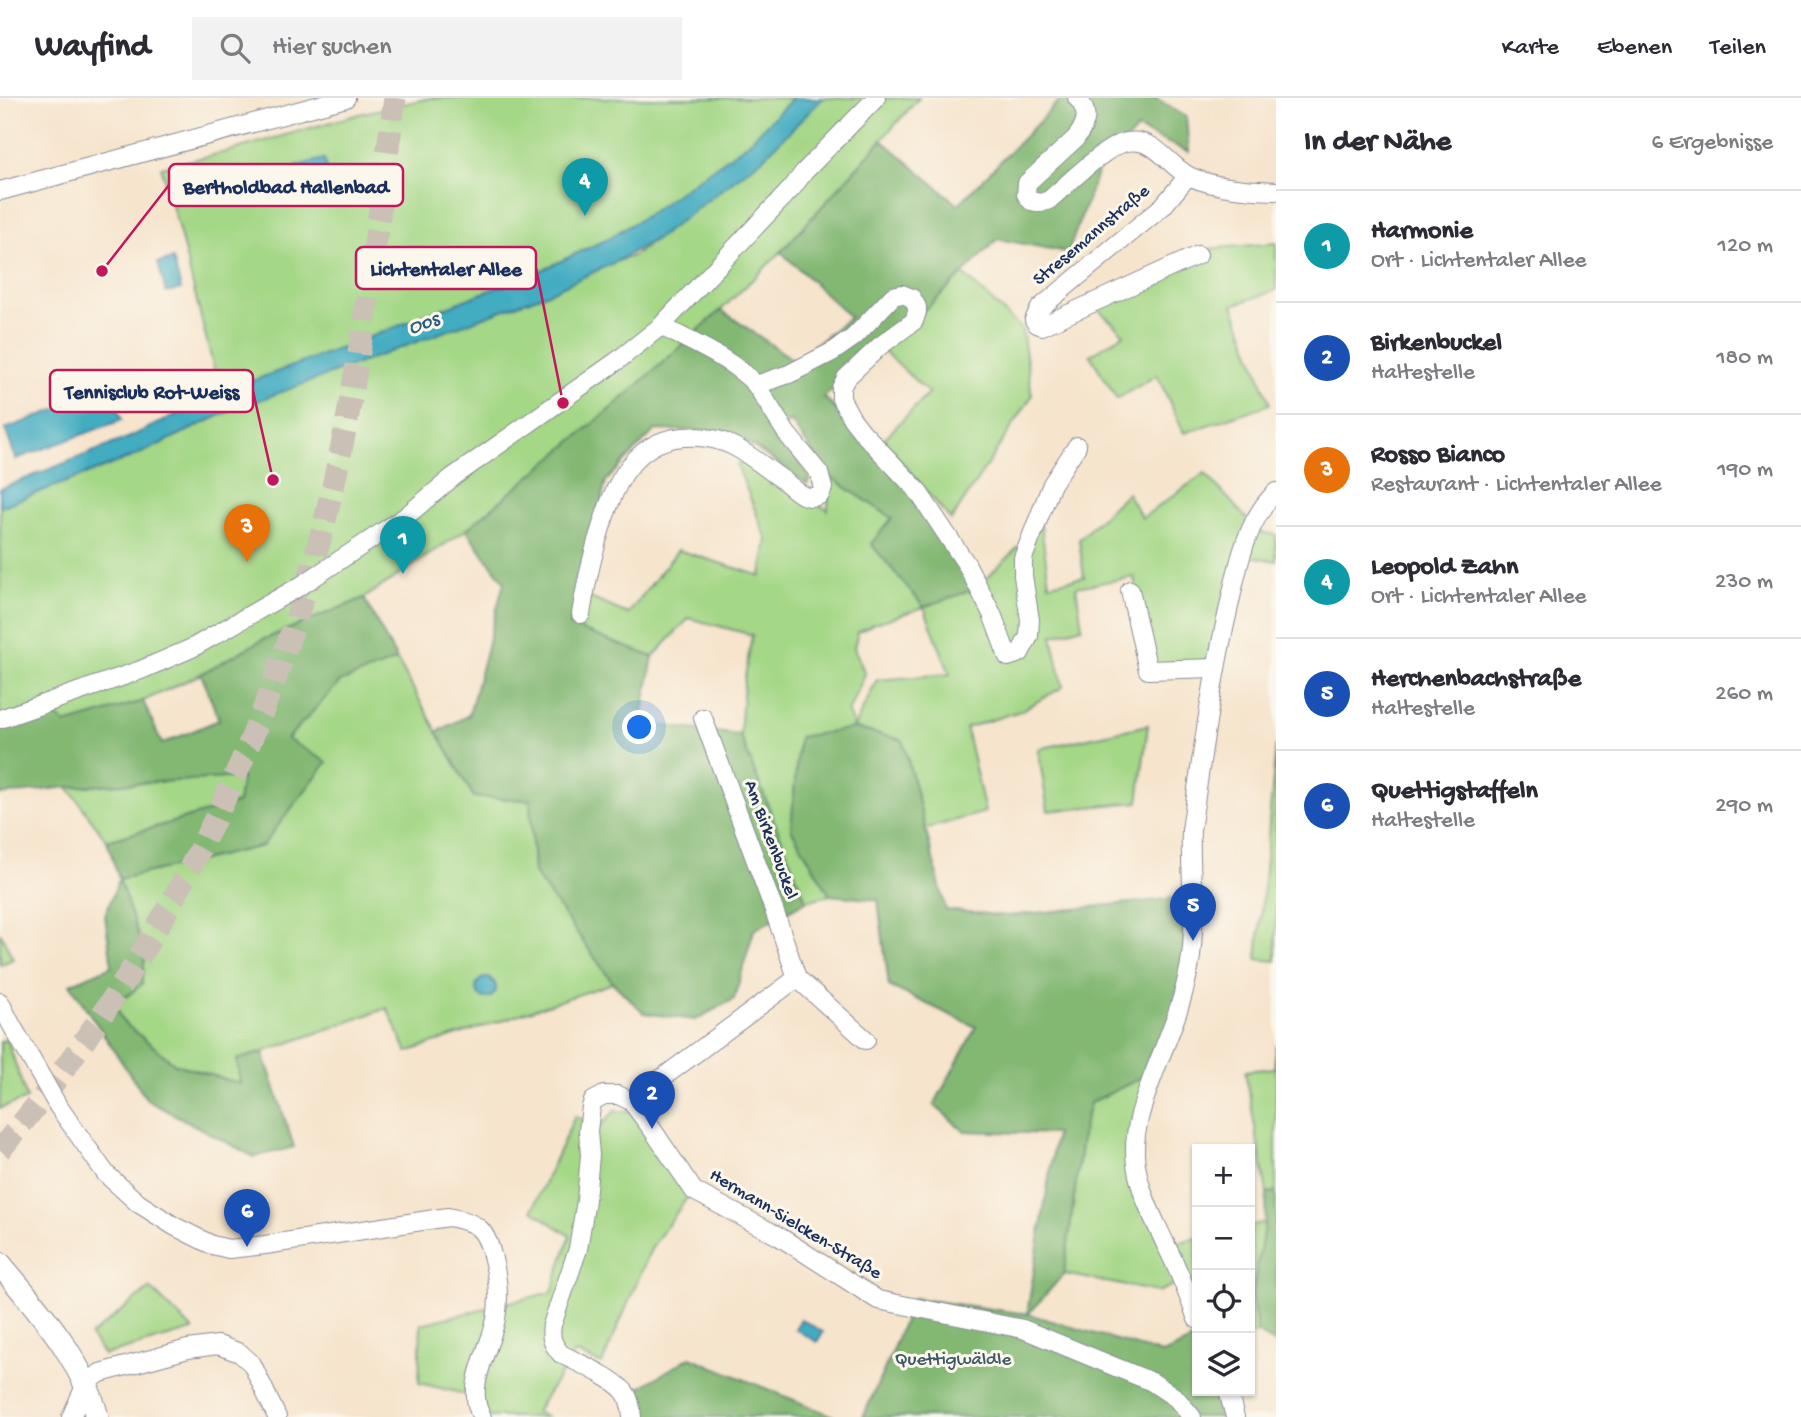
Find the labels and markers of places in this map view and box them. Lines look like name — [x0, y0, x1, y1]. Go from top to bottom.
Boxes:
pin: 4 — [562, 158, 608, 216]
callout: Bertholdbad Hallenbad — [169, 164, 403, 206]
callout: Lichtentaler Allee — [356, 247, 536, 289]
callout: Tennisclub Rot-Weiss — [50, 370, 253, 412]
pin: 3 — [224, 504, 270, 562]
pin: 1 — [380, 516, 426, 574]
pin: 5 — [1170, 883, 1216, 941]
pin: 2 — [629, 1071, 675, 1129]
pin: 6 — [224, 1189, 270, 1247]

